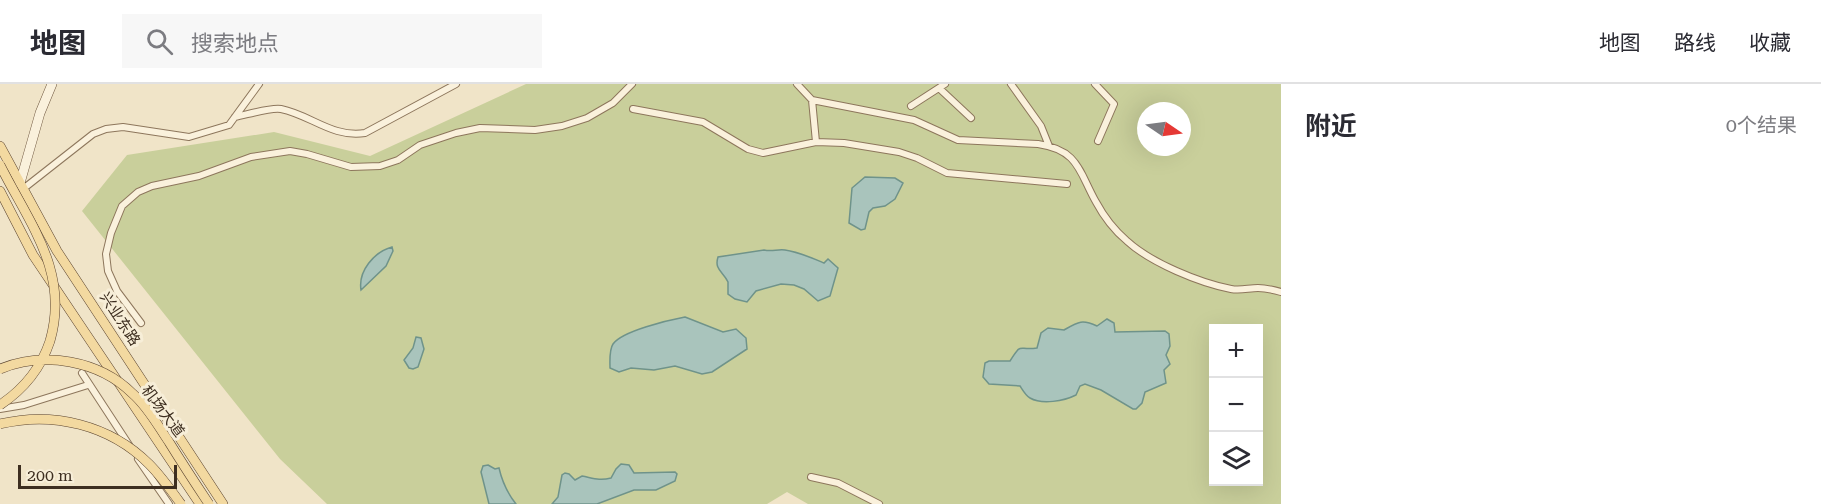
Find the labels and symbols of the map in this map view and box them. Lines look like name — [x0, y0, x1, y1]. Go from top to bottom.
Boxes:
north arrow — [1137, 102, 1191, 156]
street label: 兴业东路 — [96, 289, 144, 349]
street label: 机场大道 — [138, 382, 188, 440]
scale bar — [18, 462, 177, 490]

